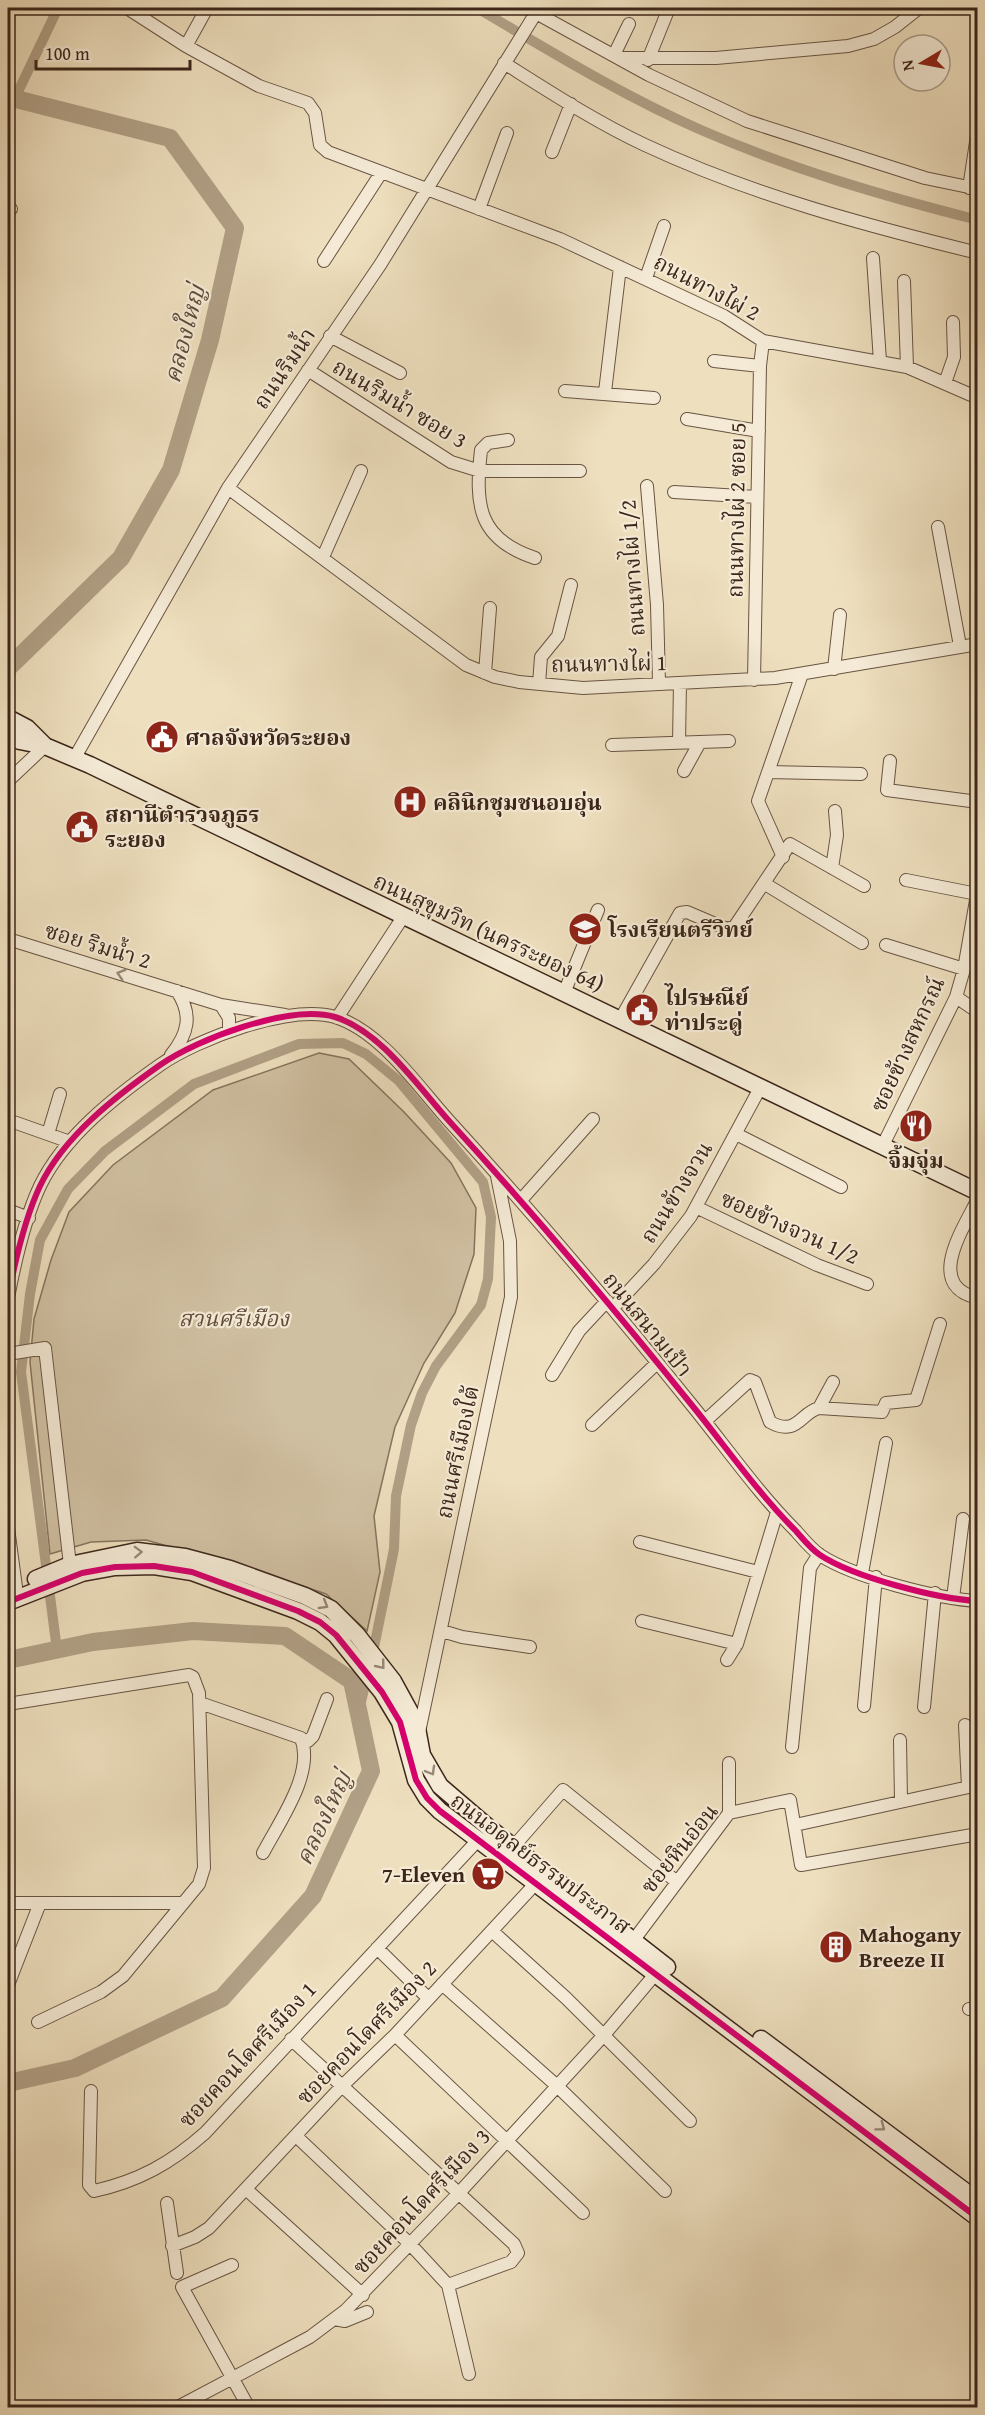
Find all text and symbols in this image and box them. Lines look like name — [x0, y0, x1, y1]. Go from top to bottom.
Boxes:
scale bar — [36, 33, 190, 71]
north arrow — [892, 33, 952, 93]
text: 100 m — [45, 40, 90, 67]
text: N — [894, 58, 920, 73]
street label: ถนนทางไผ่ 2 — [648, 246, 766, 328]
water label: คลองใหญ่ — [154, 278, 215, 387]
street label: ถนนริมน้ำ — [245, 321, 323, 415]
street label: ถนนริมน้ำ ซอย 3 — [327, 350, 473, 456]
street label: ถนนทางไผ่ 2 ซอย 5 — [718, 422, 754, 598]
street label: ถนนทางไผ่ 1/2 — [611, 499, 653, 637]
street label: ถนนทางไผ่ 1 — [551, 646, 667, 680]
public building icon: ศาลจังหวัดระยอง — [144, 719, 180, 755]
place label: ศาลจังหวัดระยอง — [185, 721, 351, 753]
hospital icon: คลินิกชุมชนอบอุ่น — [392, 784, 428, 820]
place label: คลินิกชุมชนอบอุ่น — [433, 786, 602, 818]
place label: สถานีตำรวจภูธร ระยอง — [105, 798, 260, 855]
public building icon: สถานีตำรวจภูธร ระยอง — [64, 809, 100, 845]
street label: ถนนสุขุมวิท (นครระยอง 64) — [368, 864, 610, 1000]
school or university icon: โรงเรียนตรีวิทย์ — [567, 911, 603, 947]
place label: โรงเรียนตรีวิทย์ — [607, 913, 754, 945]
street label: ซอย ริมน้ำ 2 — [41, 914, 155, 976]
one-way arrow — [116, 969, 127, 981]
street label: ซอยข้างสหกรณ์ — [862, 971, 952, 1117]
place label: ไปรษณีย์ ท่าประดู่ — [664, 981, 750, 1038]
public building icon: ไปรษณีย์ ท่าประดู่ — [624, 992, 660, 1028]
restaurant icon: จิ้มจุ่ม — [898, 1108, 934, 1144]
street label: ถนนข้างจวน — [632, 1135, 720, 1249]
place label: จิ้มจุ่ม — [888, 1144, 944, 1176]
street label: ซอยข้างจวน 1/2 — [716, 1182, 864, 1272]
street label: ถนนสนามเป้า — [596, 1265, 700, 1383]
park label: สวนศรีเมือง — [179, 1302, 290, 1334]
street label: ถนนศรีเมืองใต้ — [427, 1382, 487, 1522]
one-way arrow — [134, 1546, 143, 1559]
one-way arrow — [318, 1598, 328, 1610]
one-way arrow — [374, 1659, 385, 1670]
water label: คลองใหญ่ — [286, 1762, 361, 1871]
one-way arrow — [424, 1765, 435, 1775]
street label: ถนนอดุลย์ธรรมประภาส — [444, 1784, 638, 1942]
street label: ซอยหินอ่อน — [633, 1796, 725, 1900]
supermarket icon: 7-Eleven — [470, 1856, 506, 1892]
place label: 7-Eleven — [382, 1858, 465, 1890]
place label: Mahogany Breeze II — [859, 1918, 962, 1975]
building icon: Mahogany Breeze II — [818, 1929, 854, 1965]
street label: ซอยคอนโดศรีเมือง 2 — [289, 1953, 443, 2111]
street label: ซอยคอนโดศรีเมือง 1 — [171, 1974, 323, 2134]
one-way arrow — [874, 2120, 885, 2131]
street label: ซอยคอนโดศรีเมือง 3 — [345, 2121, 497, 2281]

